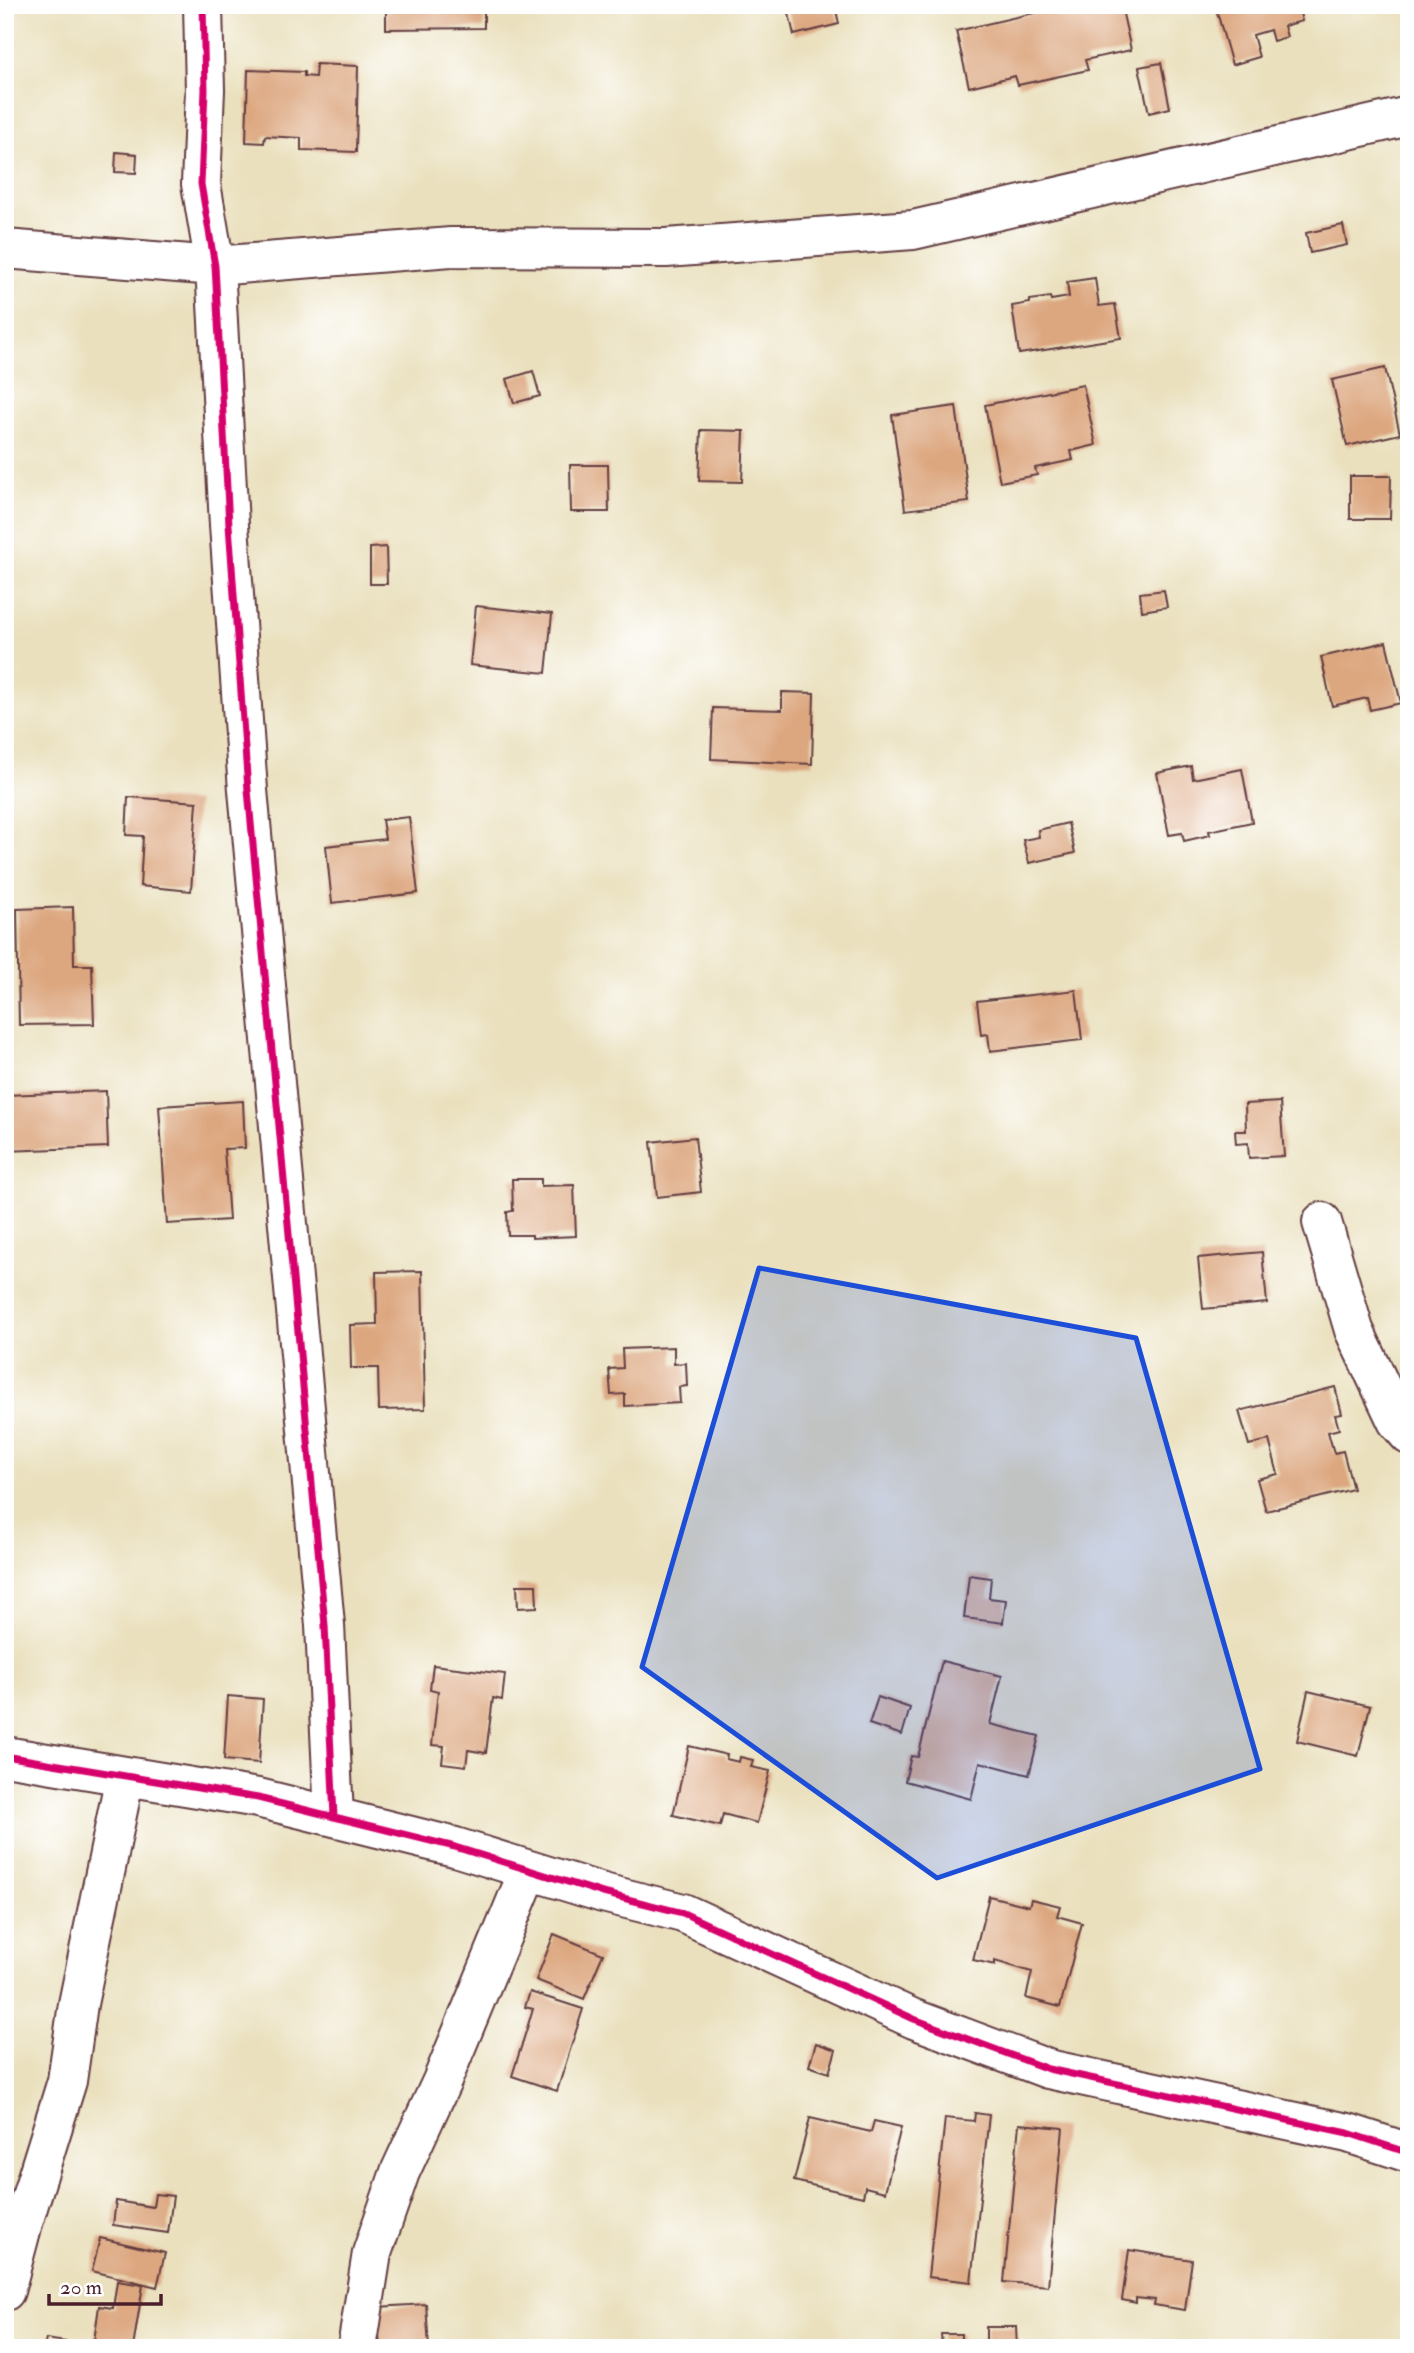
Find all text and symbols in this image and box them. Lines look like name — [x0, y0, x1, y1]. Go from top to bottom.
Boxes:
scale bar — [49, 2262, 161, 2306]
text: 20 m — [60, 2274, 102, 2301]

